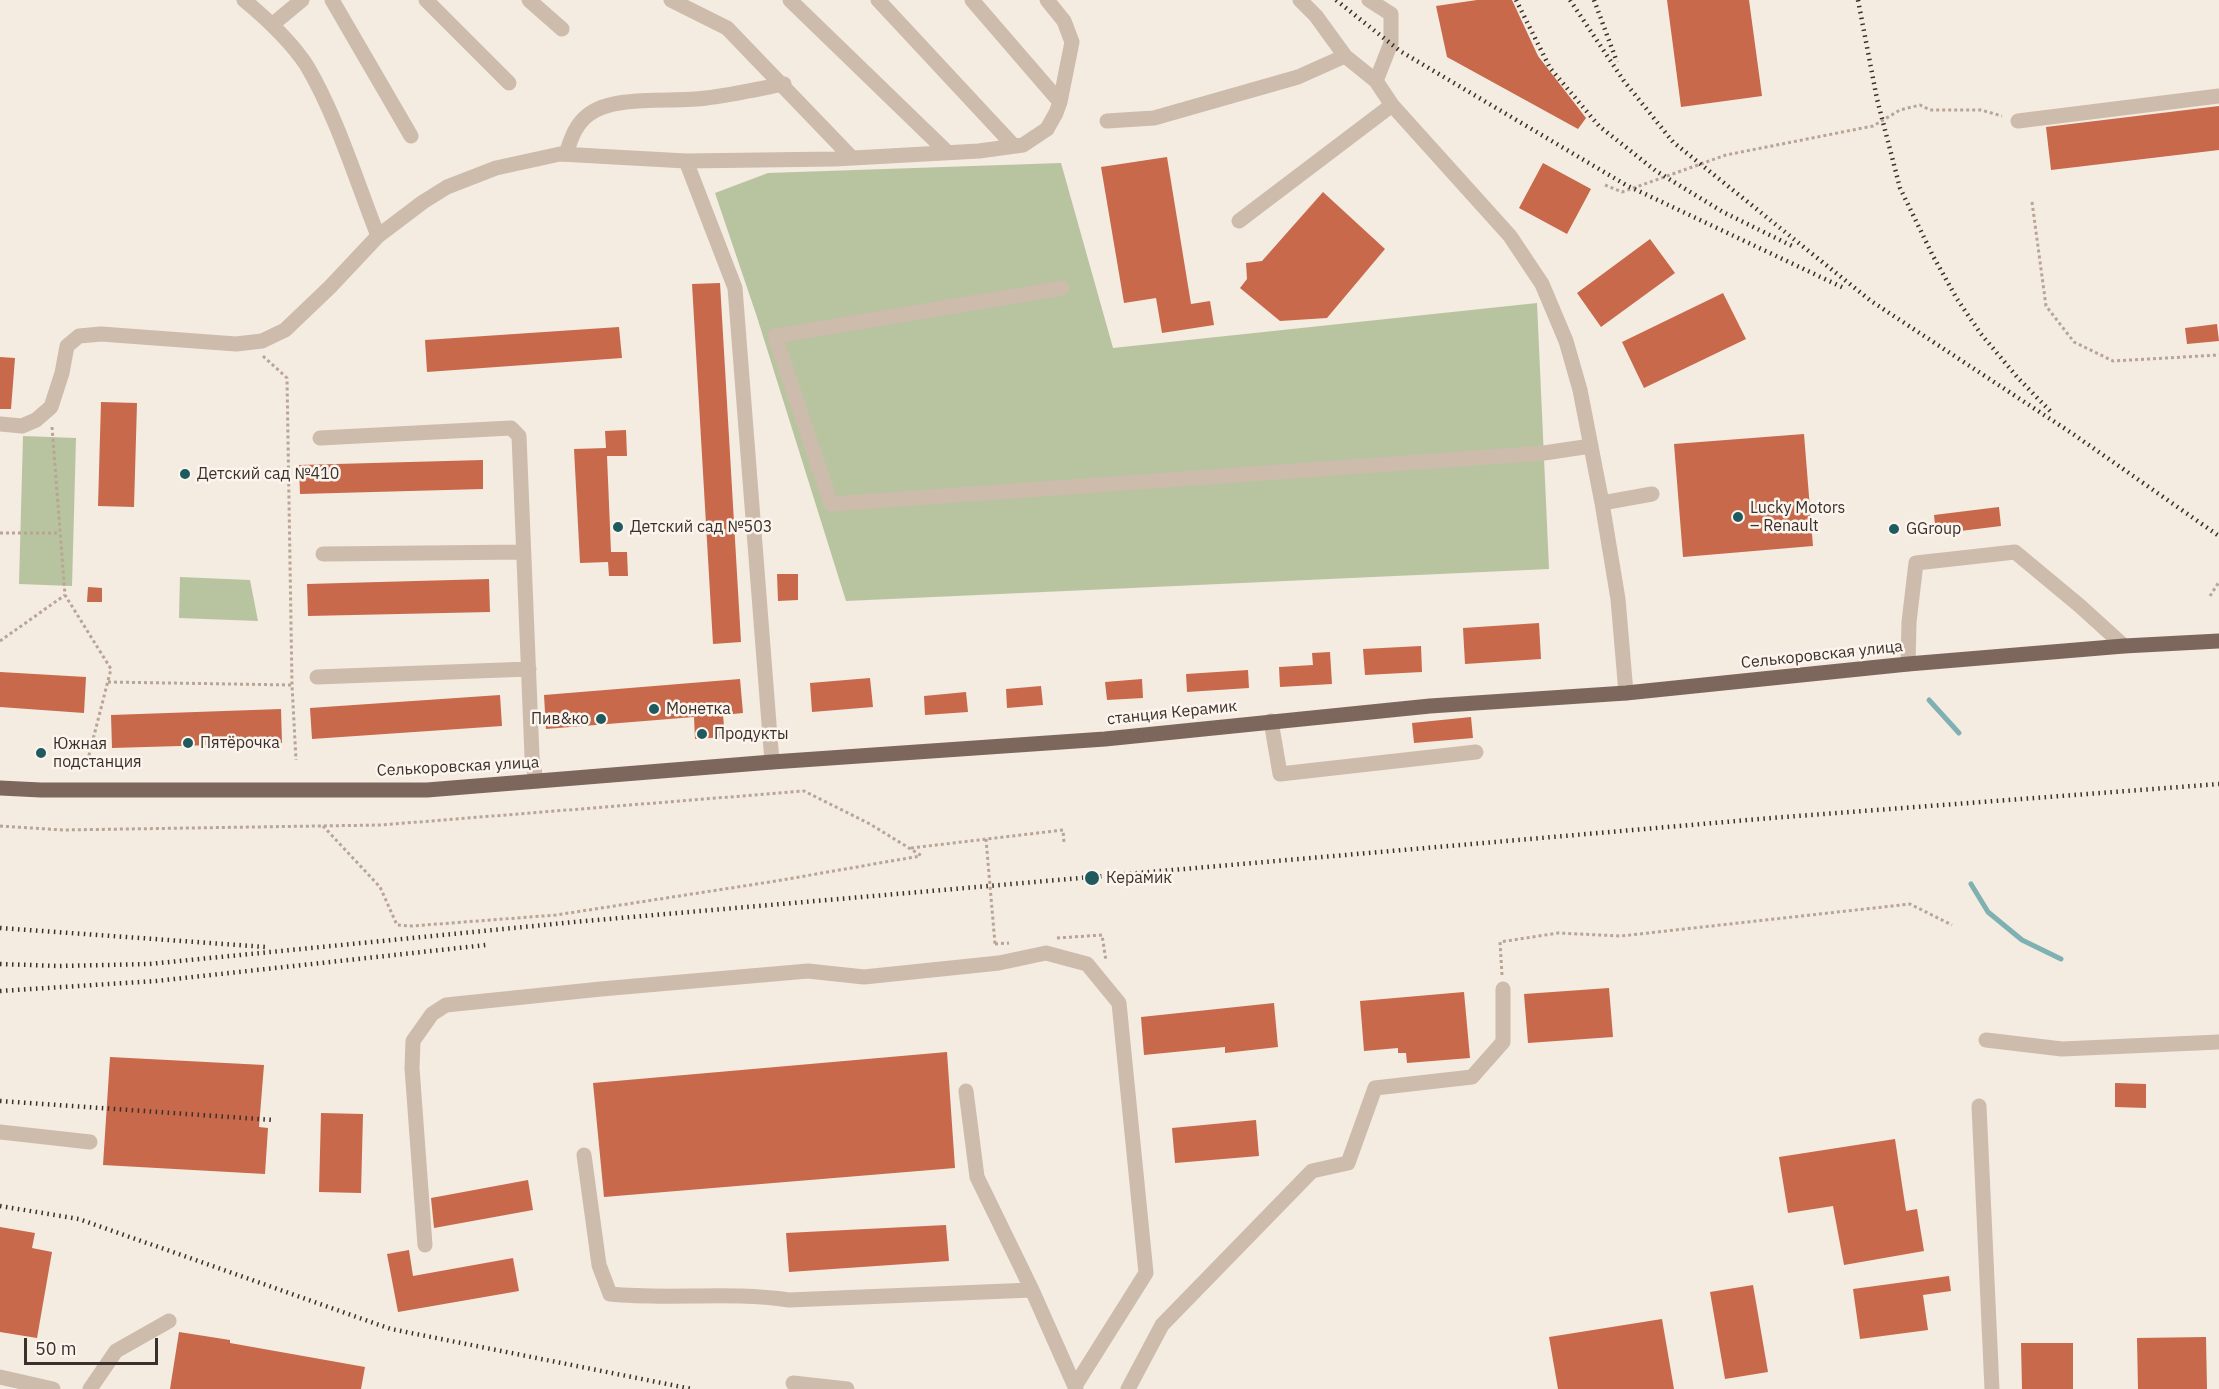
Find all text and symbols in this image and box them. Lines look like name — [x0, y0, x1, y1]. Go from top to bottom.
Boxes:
place label: Детский сад №410 — [197, 464, 339, 484]
marker: Детский сад №410 — [178, 467, 192, 481]
place label: Lucky Motors – Renault — [1750, 498, 1845, 536]
marker: Lucky Motors – Renault — [1731, 510, 1745, 524]
place label: Детский сад №503 — [630, 517, 772, 537]
place label: GGroup — [1906, 519, 1961, 539]
marker: Детский сад №503 — [611, 520, 625, 534]
marker: GGroup — [1887, 522, 1901, 536]
street label: Селькоровская улица — [1740, 637, 1904, 673]
street label: станция Керамик — [1106, 697, 1238, 729]
place label: Монетка — [666, 699, 731, 719]
marker: Монетка — [647, 702, 661, 716]
place label: Пив&ко — [531, 709, 589, 729]
marker: Пив&ко — [594, 712, 608, 726]
place label: Продукты — [714, 724, 789, 744]
marker: Продукты — [695, 727, 709, 741]
place label: Пятёрочка — [200, 733, 280, 753]
place label: Южная подстанция — [53, 734, 142, 772]
marker: Пятёрочка — [181, 736, 195, 750]
marker: Южная подстанция — [34, 746, 48, 760]
street label: Селькоровская улица — [376, 753, 540, 781]
place label: Керамик — [1106, 868, 1172, 888]
marker: Керамик — [1083, 869, 1101, 887]
scale bar — [27, 1326, 160, 1364]
text: 50 m — [35, 1337, 77, 1360]

